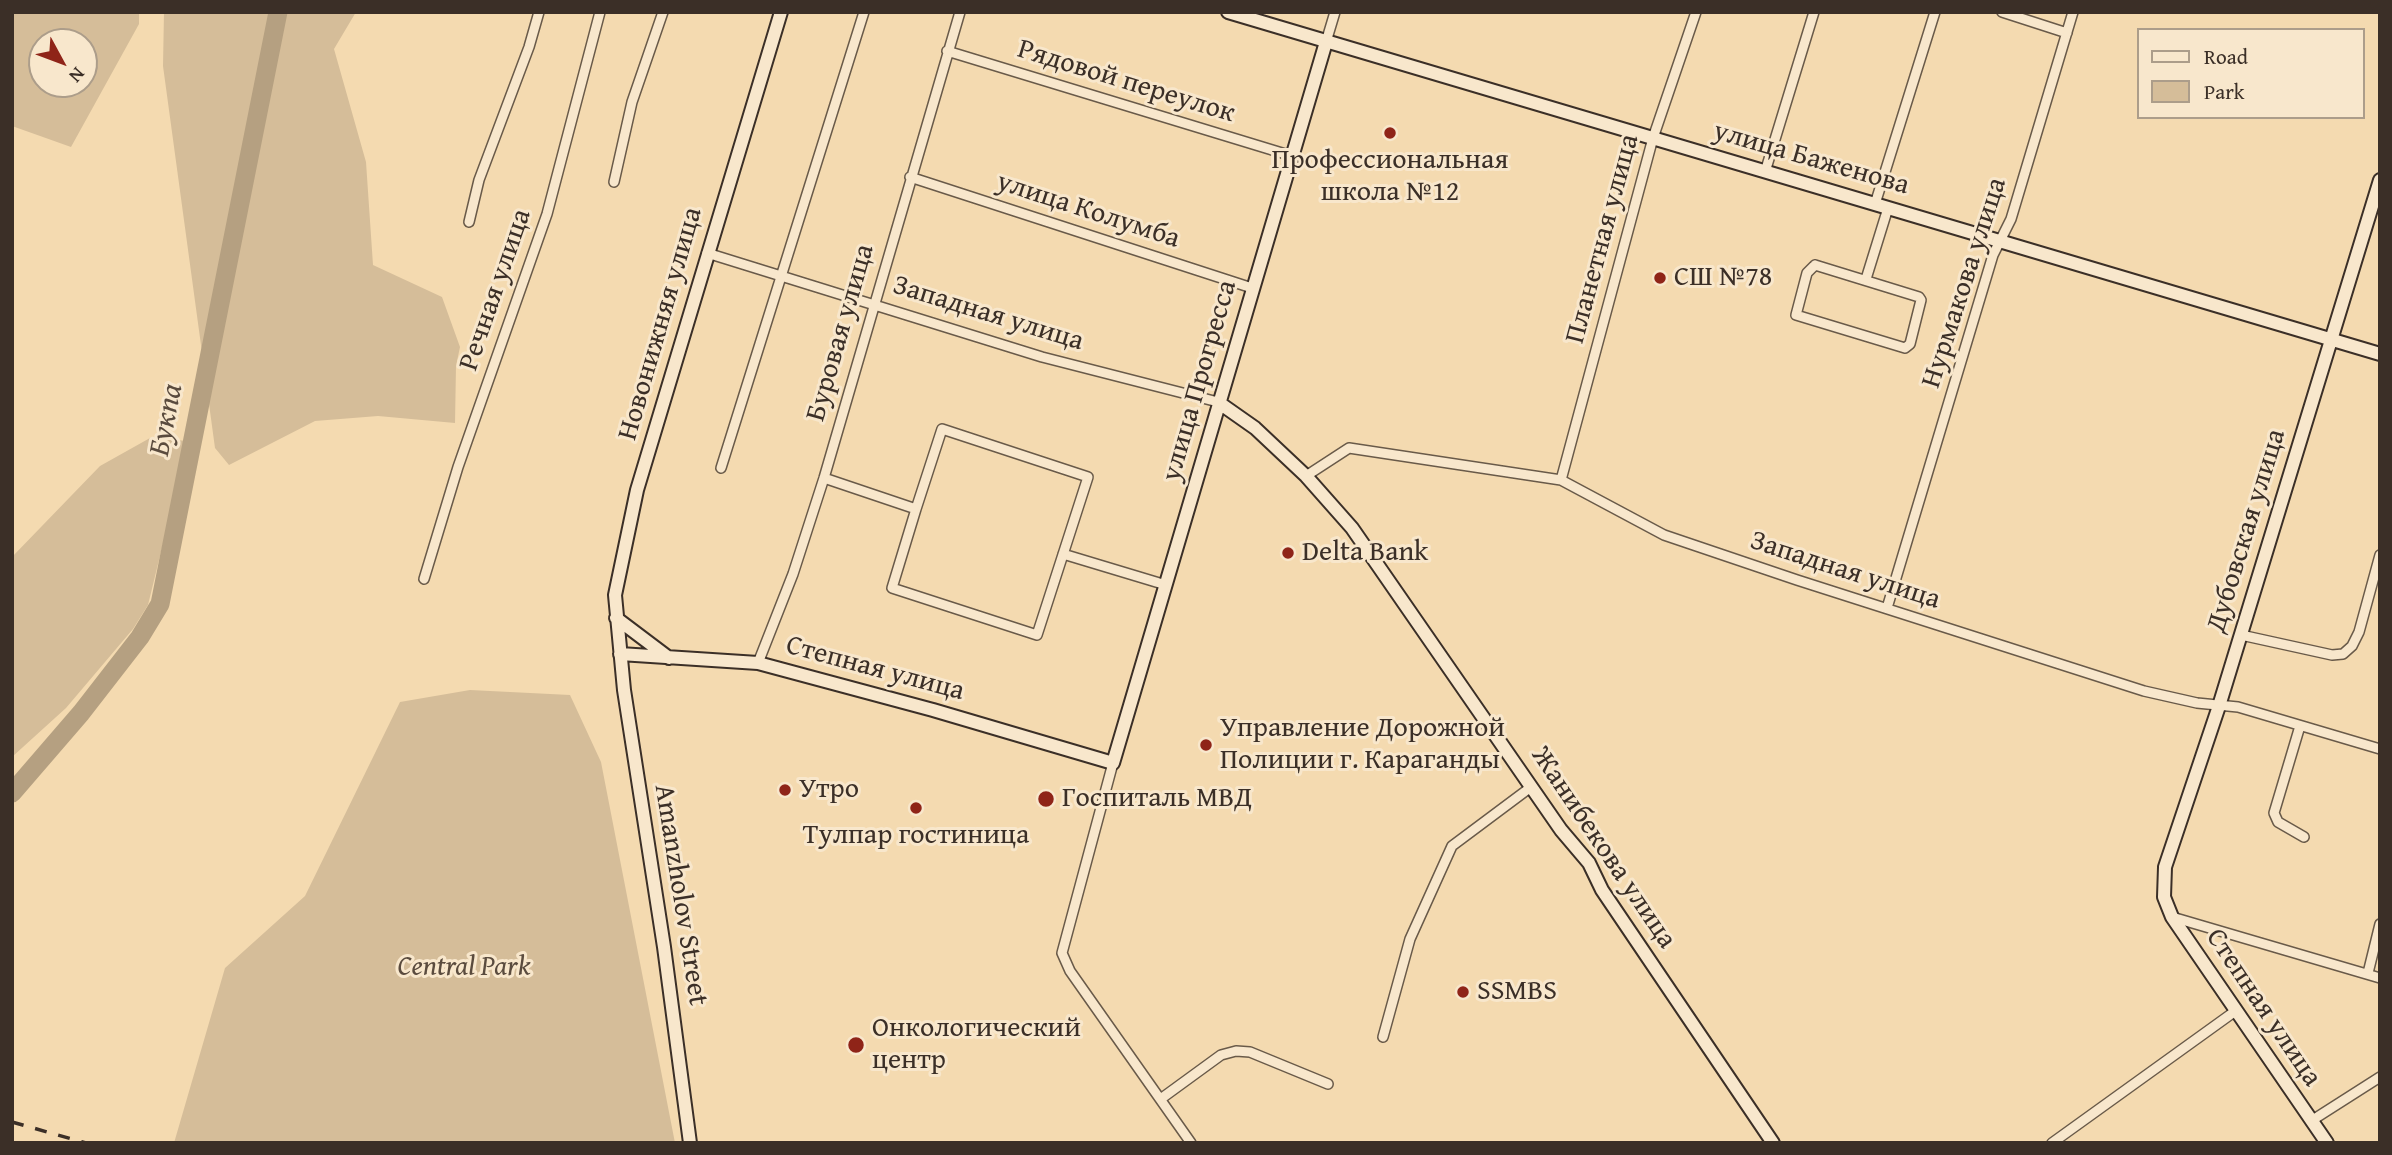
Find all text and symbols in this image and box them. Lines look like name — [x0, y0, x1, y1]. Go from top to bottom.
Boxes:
north arrow — [28, 28, 98, 98]
legend — [2136, 28, 2364, 119]
street label: Рядовой переулок — [1013, 33, 1239, 131]
text: Road — [2204, 41, 2248, 72]
text: N — [63, 61, 92, 89]
text: Park — [2204, 76, 2245, 107]
street label: улица Баженова — [1709, 115, 1913, 203]
marker: Профессиональная школа №12 — [1382, 125, 1398, 141]
street label: Планетная улица — [1559, 131, 1647, 347]
place label: Профессиональная школа №12 — [1271, 144, 1509, 210]
street label: улица Колумба — [992, 166, 1184, 256]
street label: Нурмакова улица — [1915, 174, 2015, 392]
street label: Новонижняя улица — [612, 204, 710, 444]
street label: Речная улица — [453, 205, 539, 375]
street label: Буровая улица — [800, 241, 882, 425]
place label: СШ №78 — [1674, 261, 1772, 295]
street label: Западная улица — [889, 269, 1087, 359]
marker: СШ №78 — [1652, 270, 1668, 286]
street label: улица Прогресса — [1155, 277, 1245, 485]
water label: Букпа — [142, 381, 192, 459]
street label: Дубовская улица — [2200, 425, 2294, 637]
street label: Западная улица — [1746, 524, 1944, 618]
place label: Delta Bank — [1302, 536, 1428, 570]
marker: Delta Bank — [1280, 545, 1296, 561]
street label: Степная улица — [782, 629, 968, 709]
place label: Управление Дорожной Полиции г. Караганды — [1220, 712, 1505, 778]
marker: Управление Дорожной Полиции г. Караганды — [1198, 737, 1214, 753]
street label: Жанибекова улица — [1523, 741, 1683, 955]
place label: Утро — [799, 773, 859, 807]
street label: Amanzholov Street — [646, 782, 714, 1008]
marker: Утро — [777, 782, 793, 798]
place label: Госпиталь МВД — [1062, 782, 1252, 816]
marker: Госпиталь МВД — [1036, 789, 1056, 809]
marker: Тулпар гостиница — [908, 800, 924, 816]
place label: Тулпар гостиница — [803, 819, 1029, 853]
street label: Степная улица — [2198, 923, 2328, 1093]
park label: Central Park — [398, 951, 530, 985]
place label: SSMBS — [1477, 975, 1557, 1009]
marker: SSMBS — [1455, 984, 1471, 1000]
place label: Онкологический центр — [872, 1012, 1081, 1078]
marker: Онкологический центр — [846, 1035, 866, 1055]

